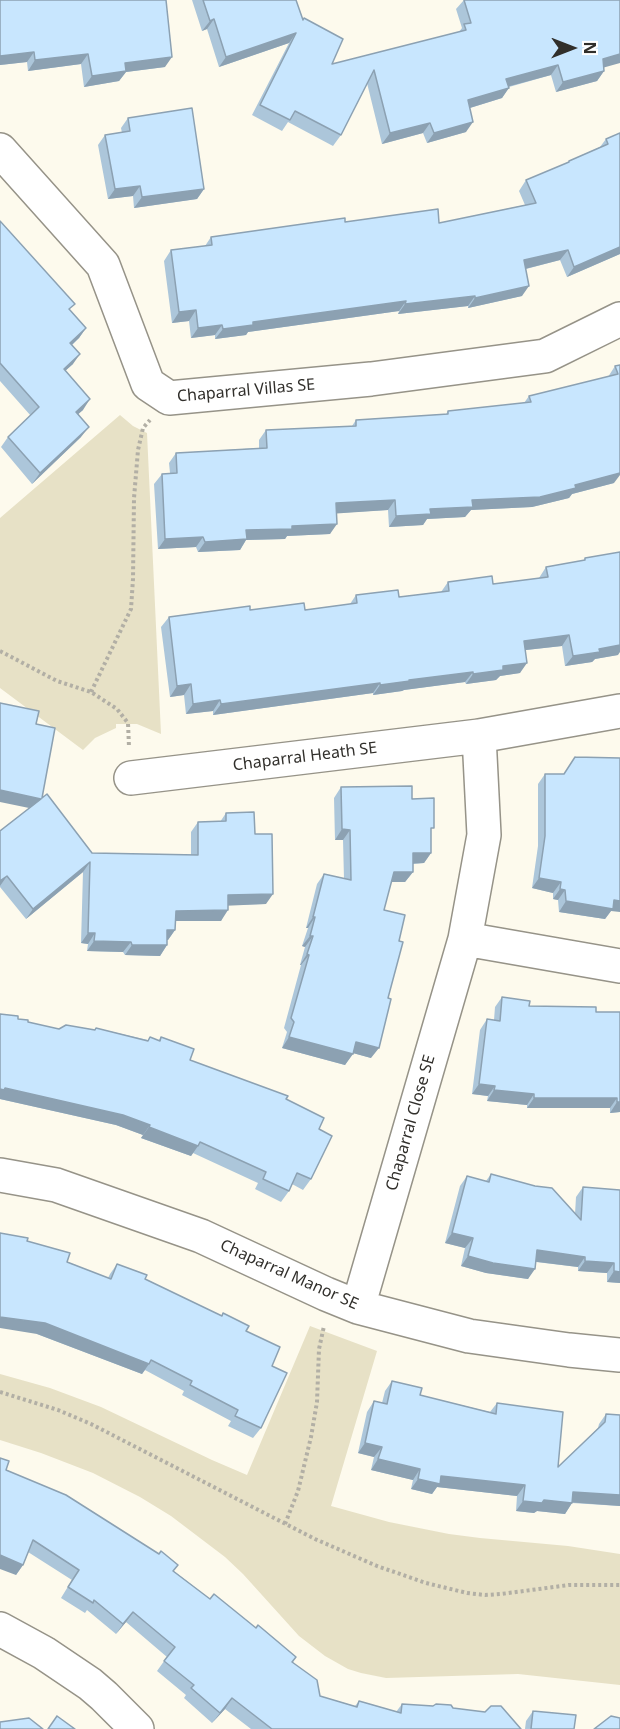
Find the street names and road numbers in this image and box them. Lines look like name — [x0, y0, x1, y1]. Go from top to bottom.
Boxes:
street label: Chaparral Villas SE — [176, 375, 316, 407]
street label: Chaparral Heath SE — [232, 739, 378, 775]
street label: Chaparral Close SE — [382, 1053, 440, 1193]
street label: Chaparral Manor SE — [217, 1236, 361, 1314]

